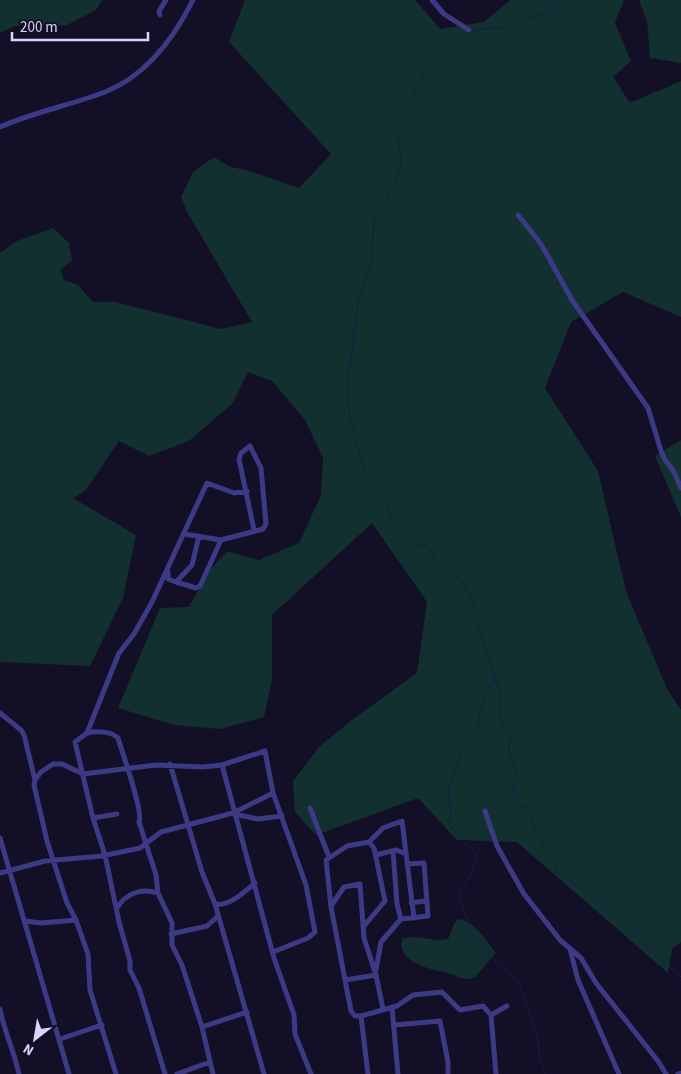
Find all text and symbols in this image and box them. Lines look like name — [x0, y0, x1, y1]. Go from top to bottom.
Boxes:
scale bar — [12, 10, 149, 42]
text: 200 m — [20, 17, 58, 38]
north arrow — [10, 1014, 60, 1064]
text: N — [20, 1038, 38, 1060]

